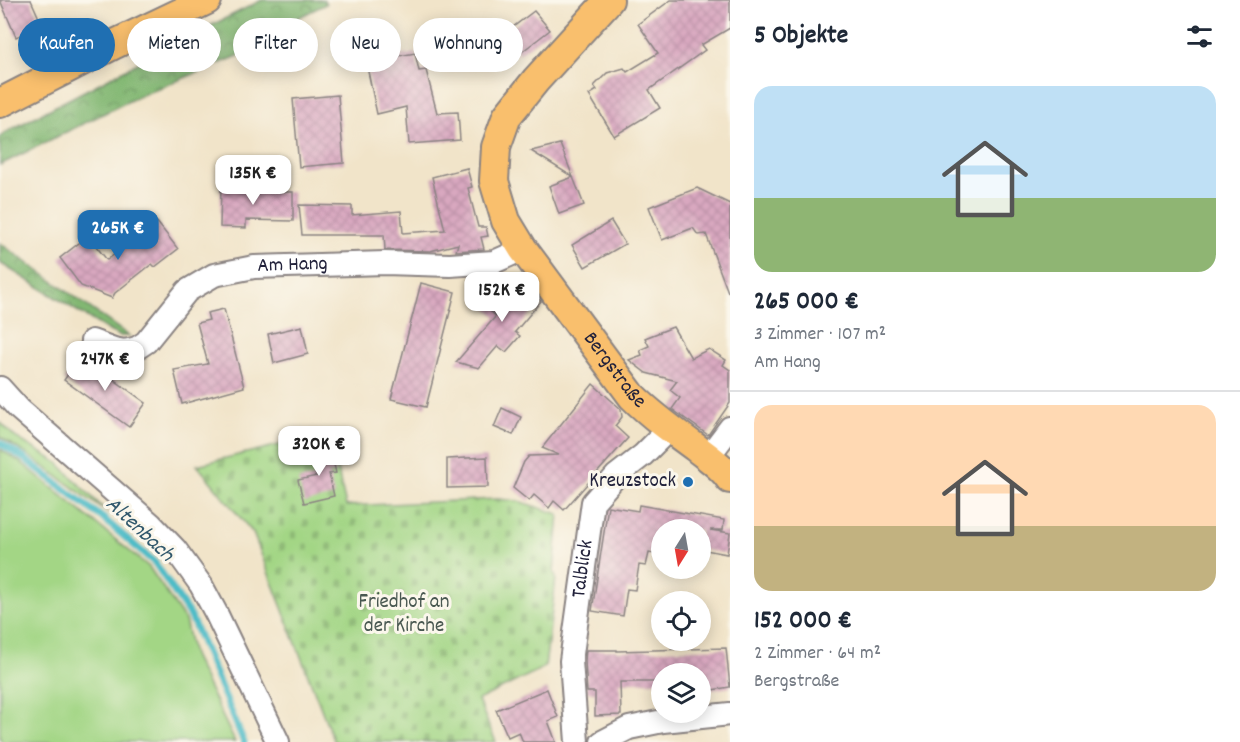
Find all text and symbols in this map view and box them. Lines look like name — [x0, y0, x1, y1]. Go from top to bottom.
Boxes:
chip: Kaufen — [18, 18, 115, 72]
chip: Mieten — [127, 18, 221, 72]
chip: Filter — [233, 18, 318, 72]
chip: Neu — [330, 18, 401, 72]
chip: Wohnung — [413, 18, 523, 72]
text: 5 Objekte — [754, 18, 848, 55]
icon: filters — [1183, 20, 1216, 53]
icon: home — [931, 125, 1039, 233]
pin: 135K € — [204, 155, 302, 206]
text: 135K € — [229, 160, 277, 188]
pin: 265K € — [69, 210, 167, 261]
text: 265K € — [92, 215, 144, 243]
street label: Am Hang — [257, 250, 328, 282]
pin: 152K € — [453, 272, 551, 323]
text: 152K € — [478, 277, 526, 305]
text: 265 000 € — [754, 284, 859, 321]
text: 3 Zimmer · 107 m² — [754, 321, 886, 349]
street label: Bergstraße — [575, 326, 652, 417]
pin: 247K € — [56, 341, 154, 392]
text: 247K € — [80, 346, 130, 374]
text: Am Hang — [754, 349, 821, 377]
pin: 320K € — [270, 426, 368, 477]
text: 320K € — [292, 431, 346, 459]
icon: home — [931, 444, 1039, 552]
place label: Kreuzstock — [589, 467, 676, 497]
marker: Kreuzstock — [681, 475, 695, 489]
water label: Altenbach — [98, 490, 181, 571]
north arrow — [651, 519, 711, 579]
map controls — [651, 519, 711, 723]
street label: Talblick — [565, 538, 603, 600]
park label: Friedhof an der Kirche — [359, 588, 449, 642]
button: locate — [651, 591, 711, 651]
text: 152 000 € — [754, 603, 852, 640]
text: 2 Zimmer · 64 m² — [754, 640, 881, 668]
button: layers — [651, 663, 711, 723]
text: Bergstraße — [754, 668, 839, 696]

